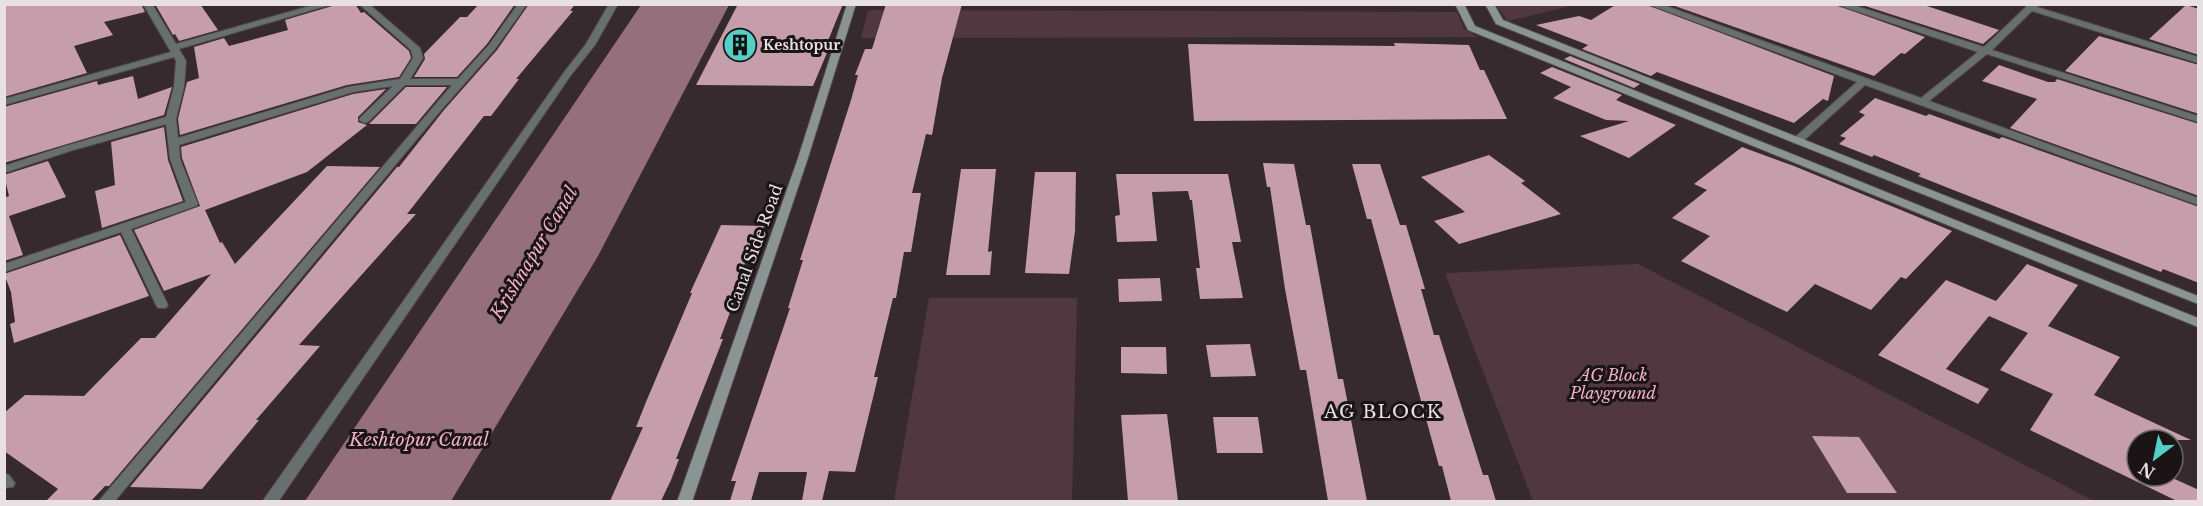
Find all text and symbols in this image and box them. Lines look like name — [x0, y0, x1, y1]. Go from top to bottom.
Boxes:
building icon: Keshtopur — [722, 27, 758, 63]
place label: Keshtopur — [763, 36, 840, 54]
street label: Canal Side Road — [722, 181, 786, 315]
water label: Krishnapur Canal — [485, 182, 582, 324]
park label: AG Block Playground — [1569, 365, 1657, 403]
district label: AG BLOCK — [1323, 401, 1442, 423]
north arrow — [2125, 428, 2185, 488]
water label: Keshtopur Canal — [348, 429, 489, 451]
text: N — [2135, 458, 2159, 483]

